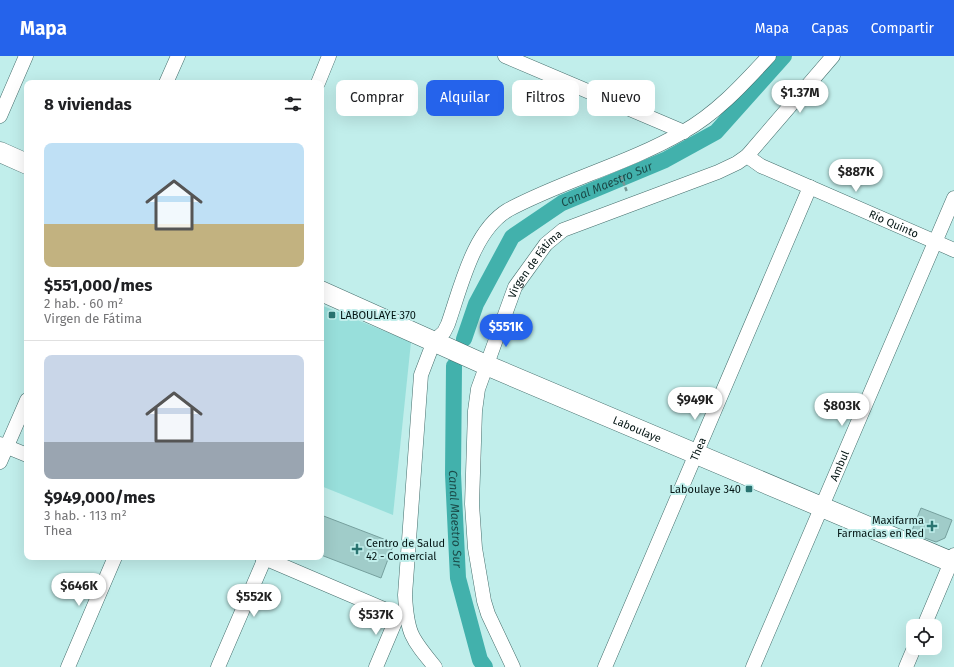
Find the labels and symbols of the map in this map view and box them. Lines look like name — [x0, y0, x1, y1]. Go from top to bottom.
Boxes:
pin: $1.37M — [767, 80, 833, 114]
water label: Canal Maestro Sur — [559, 159, 655, 210]
pin: $887K — [828, 159, 884, 193]
street label: Río Quinto — [867, 207, 921, 240]
street label: Virgen de Fátima — [505, 227, 565, 300]
place label: LABOULAYE 370 — [340, 309, 416, 322]
marker: LABOULAYE 370 — [327, 310, 337, 320]
pin: $551K — [478, 314, 534, 348]
pin: $949K — [667, 387, 723, 421]
pin: $803K — [814, 393, 870, 427]
street label: Laboulaye — [611, 413, 663, 445]
street label: Thea — [687, 435, 709, 463]
street label: Ambul — [827, 448, 852, 483]
water label: Canal Maestro Sur — [446, 470, 465, 569]
place label: Laboulaye 340 — [670, 483, 741, 496]
marker: Laboulaye 340 — [744, 484, 754, 494]
place label: Maxifarma Farmacias en Red — [837, 514, 924, 540]
marker: Maxifarma Farmacias en Red — [927, 521, 937, 531]
place label: Centro de Salud 42 - Comercial — [366, 537, 445, 563]
marker: Centro de Salud 42 - Comercial — [351, 543, 363, 555]
pin: $646K — [51, 573, 107, 607]
pin: $552K — [226, 584, 282, 618]
pin: $537K — [348, 602, 404, 636]

